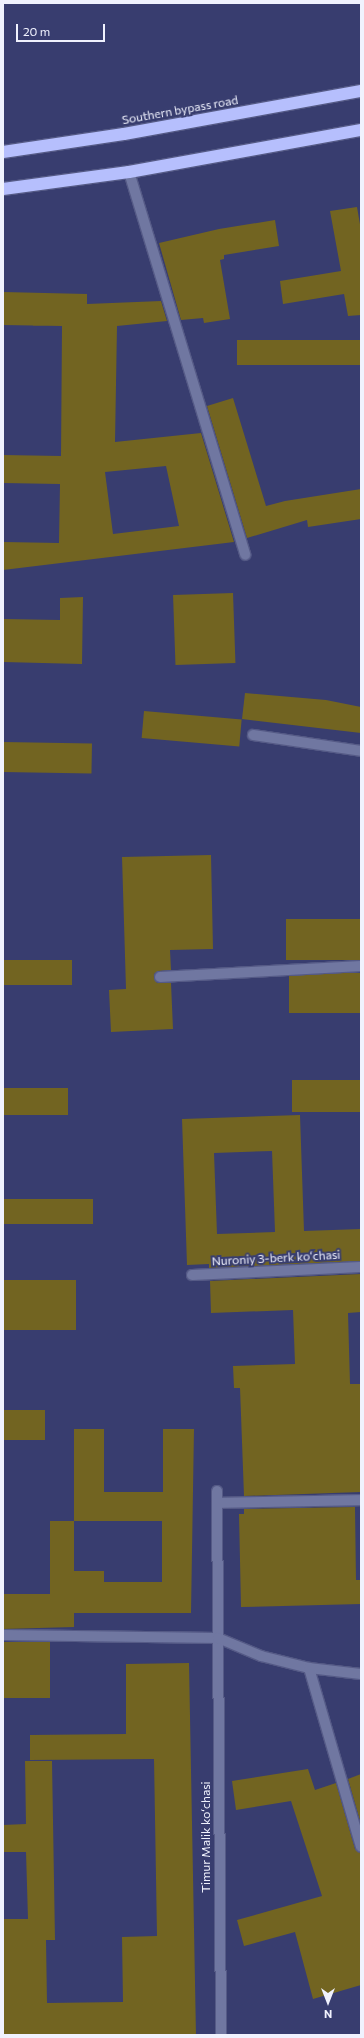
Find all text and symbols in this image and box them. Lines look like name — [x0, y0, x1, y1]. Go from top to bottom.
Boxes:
scale bar — [18, 16, 107, 42]
text: 20 m — [23, 24, 50, 38]
street label: Southern bypass road — [121, 93, 239, 127]
street label: Nuroniy 3-berk koʻchasi — [211, 1247, 341, 1269]
street label: Timur Malik koʻchasi — [199, 1781, 213, 1893]
north arrow — [308, 1982, 348, 2022]
text: N — [324, 2008, 332, 2021]

